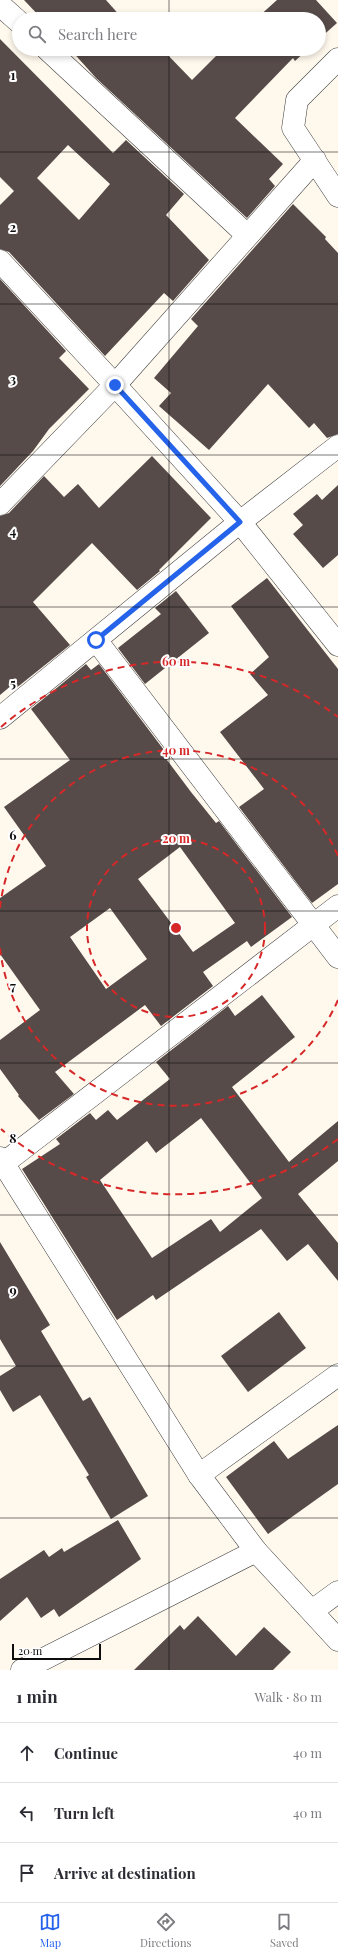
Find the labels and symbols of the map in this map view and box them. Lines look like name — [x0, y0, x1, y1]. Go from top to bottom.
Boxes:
text: 1 — [11, 66, 16, 83]
text: 2 — [10, 218, 17, 235]
text: 3 — [10, 370, 16, 387]
route end — [106, 376, 124, 394]
text: 4 — [10, 522, 17, 539]
route start — [87, 631, 105, 649]
text: 60 m — [162, 653, 190, 669]
text: 5 — [10, 674, 16, 691]
text: 40 m — [162, 742, 190, 758]
text: 6 — [9, 826, 17, 843]
text: 20 m — [162, 830, 190, 846]
centre of rings — [169, 921, 183, 935]
text: 7 — [10, 977, 16, 994]
text: 8 — [9, 1129, 17, 1146]
text: 9 — [9, 1281, 17, 1298]
scale bar — [12, 1642, 101, 1661]

